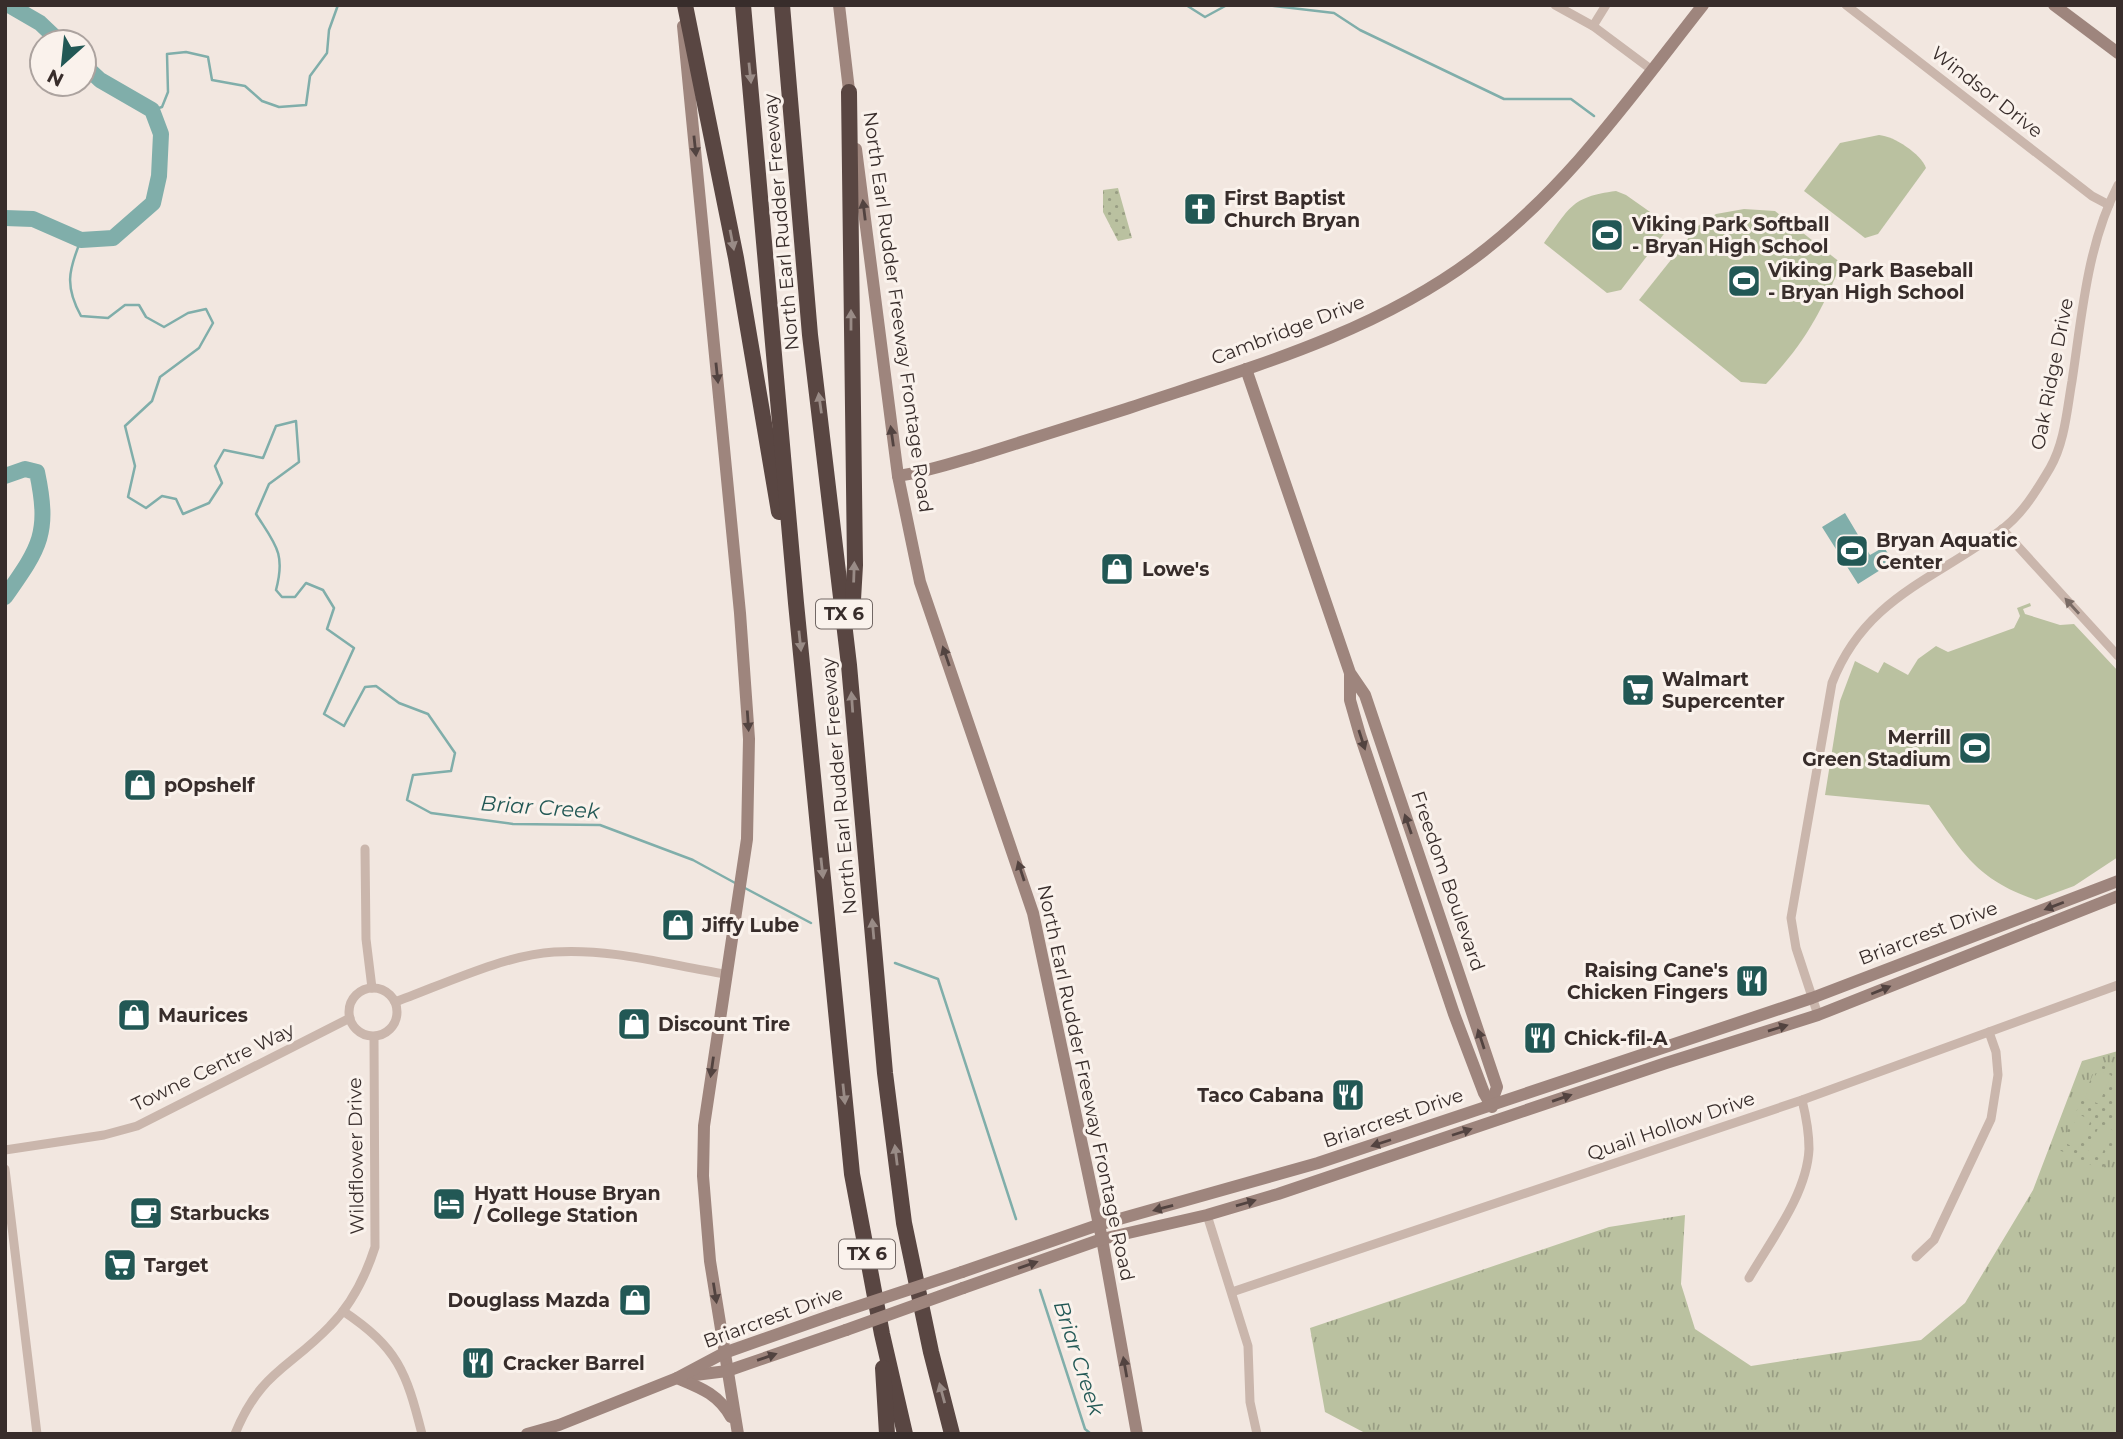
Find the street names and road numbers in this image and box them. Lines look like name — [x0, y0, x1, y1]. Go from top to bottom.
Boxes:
street label: Windsor Drive — [1927, 41, 2047, 143]
street label: North Earl Rudder Freeway — [758, 92, 804, 351]
street label: North Earl Rudder Freeway Frontage Road — [858, 110, 938, 514]
street label: Cambridge Drive — [1208, 290, 1368, 370]
street label: Oak Ridge Drive — [2026, 296, 2078, 452]
road number: TX 6 — [816, 600, 872, 628]
street label: North Earl Rudder Freeway — [816, 656, 862, 915]
street label: Freedom Boulevard — [1406, 788, 1490, 974]
street label: North Earl Rudder Freeway Frontage Road — [1033, 883, 1139, 1283]
street label: Briarcrest Drive — [1855, 896, 2001, 970]
street label: Towne Centre Way — [128, 1017, 298, 1116]
street label: Wildflower Drive — [343, 1077, 369, 1235]
street label: Briarcrest Drive — [1320, 1083, 1466, 1153]
street label: Quail Hollow Drive — [1584, 1087, 1758, 1165]
road number: TX 6 — [839, 1240, 895, 1268]
street label: Briarcrest Drive — [700, 1281, 846, 1353]

